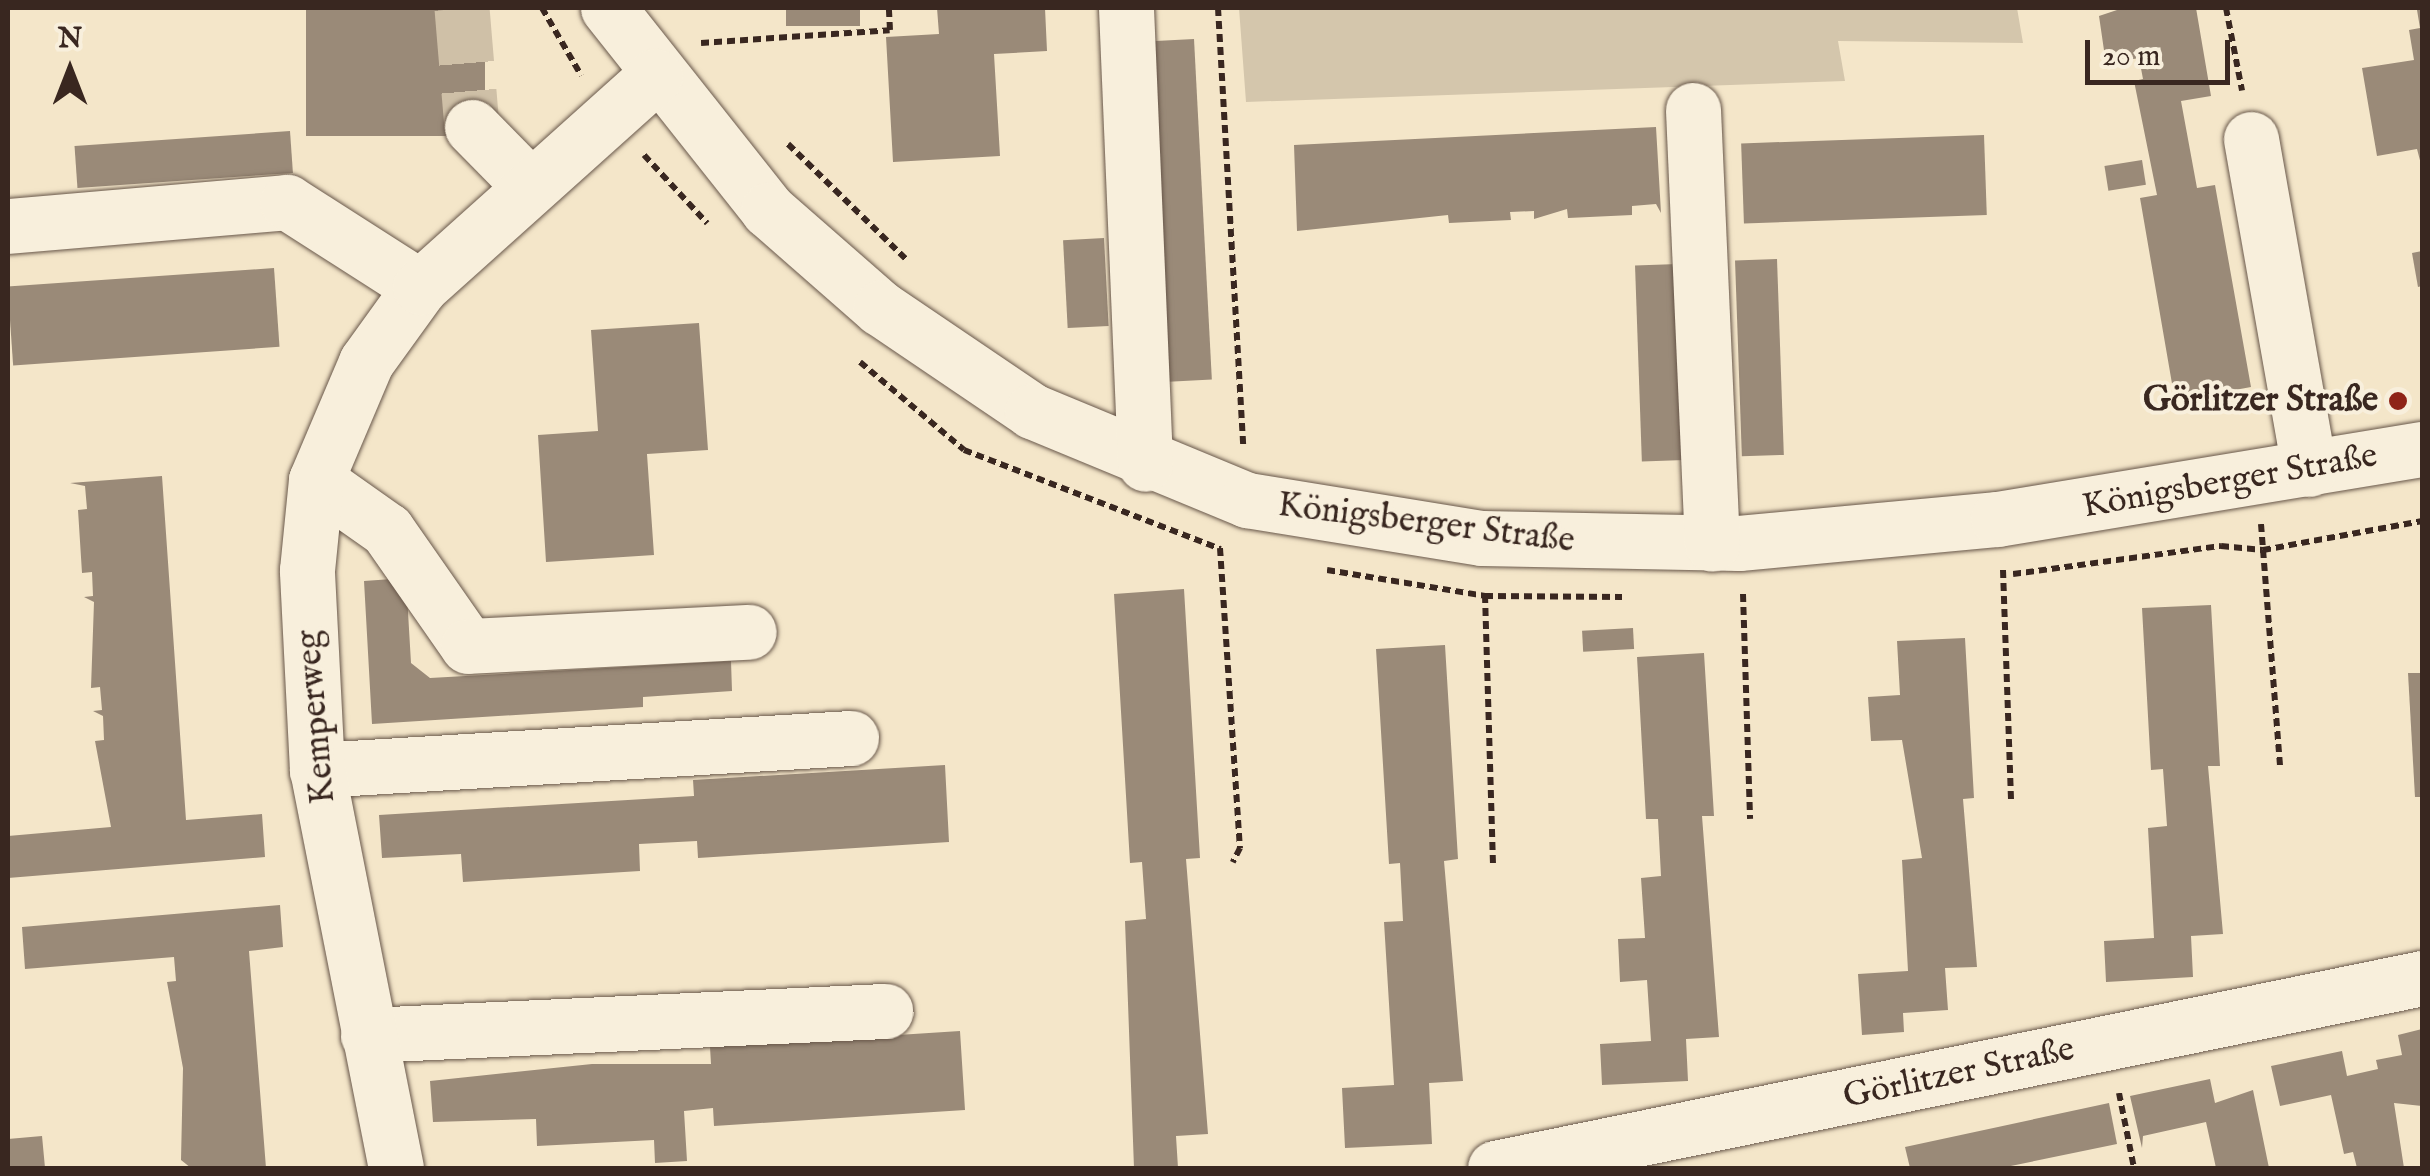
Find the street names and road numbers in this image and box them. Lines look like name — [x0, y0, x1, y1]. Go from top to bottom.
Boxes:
street label: Königsberger Straße — [2079, 435, 2381, 529]
street label: Königsberger Straße — [1275, 485, 1577, 563]
street label: Kemperweg — [288, 628, 346, 806]
street label: Görlitzer Straße — [1840, 1029, 2078, 1119]

